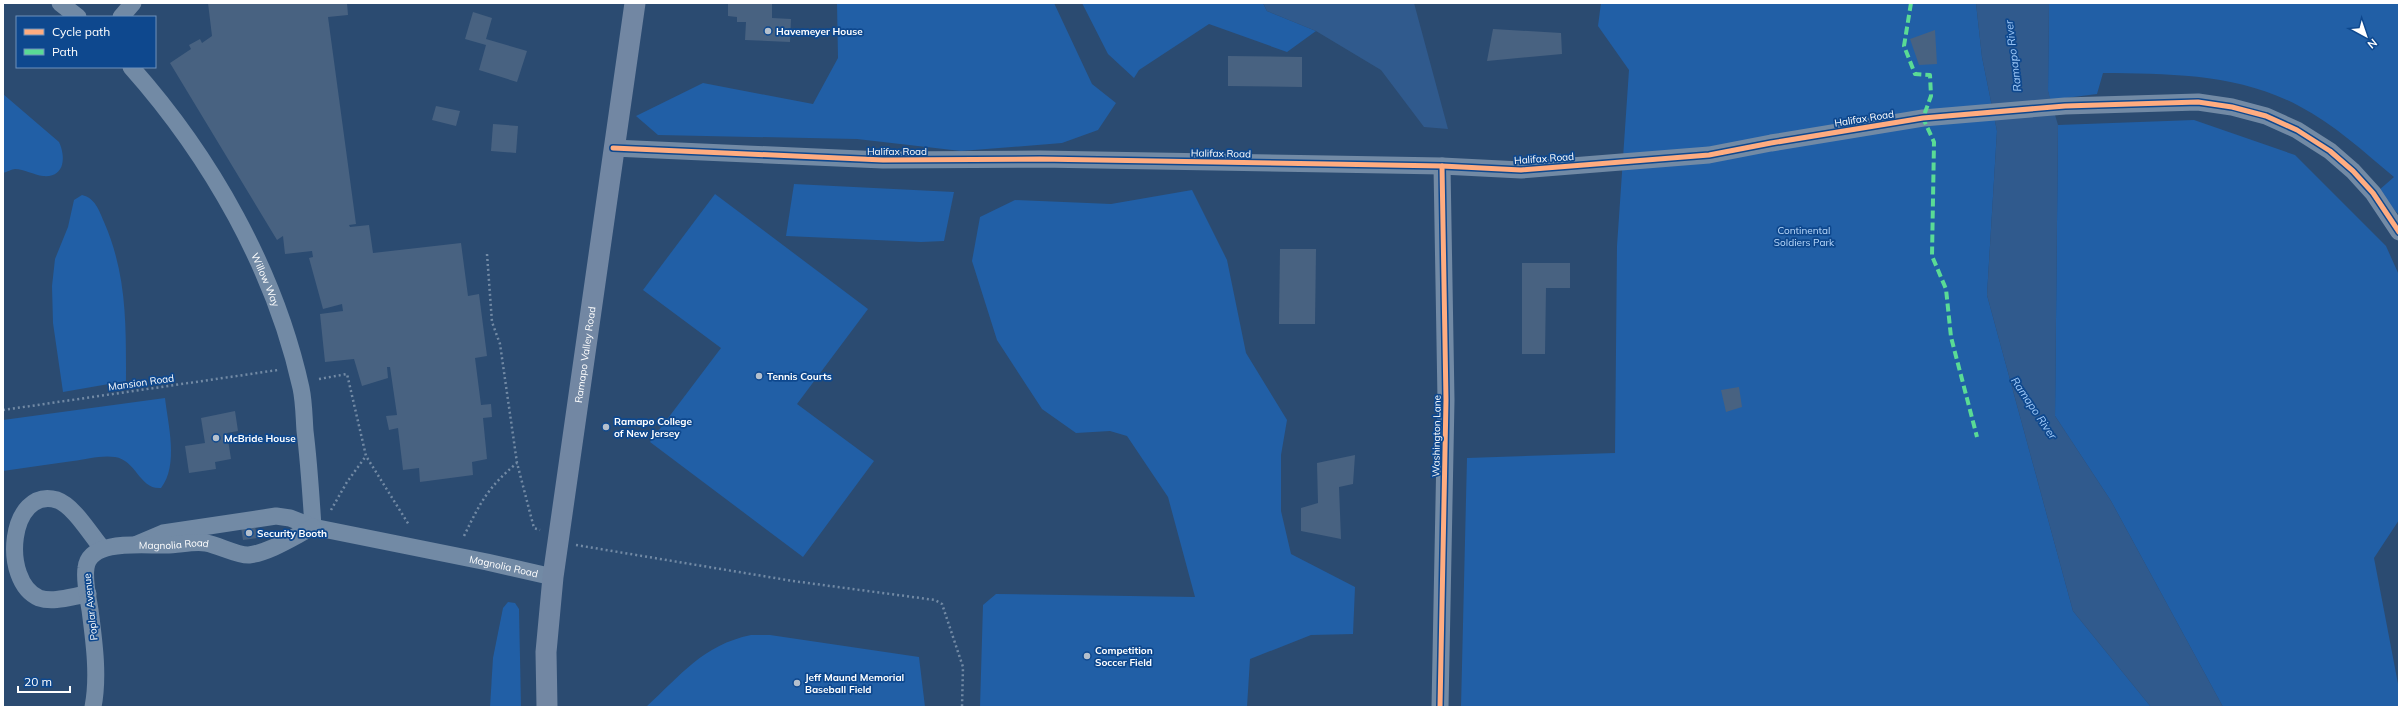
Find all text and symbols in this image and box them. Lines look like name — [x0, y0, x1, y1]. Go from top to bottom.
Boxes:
legend — [16, 16, 156, 68]
north arrow — [2346, 16, 2386, 56]
water label: Ramapo River — [2002, 18, 2024, 93]
text: Cycle path — [52, 24, 110, 39]
place label: Havemeyer House — [776, 25, 863, 38]
marker: Havemeyer House — [763, 26, 773, 36]
text: N — [2365, 36, 2380, 52]
text: Path — [52, 44, 78, 59]
street label: Halifax Road — [1833, 107, 1895, 130]
street label: Halifax Road — [867, 145, 927, 158]
street label: Halifax Road — [1191, 146, 1251, 161]
street label: Halifax Road — [1514, 150, 1575, 167]
park label: Continental Soldiers Park — [1774, 224, 1835, 249]
street label: Willow Way — [248, 251, 283, 309]
street label: Ramapo Valley Road — [572, 306, 599, 404]
place label: Tennis Courts — [767, 370, 832, 383]
street label: Mansion Road — [107, 371, 175, 394]
marker: Tennis Courts — [754, 371, 764, 381]
water label: Ramapo River — [2008, 374, 2061, 443]
street label: Washington Lane — [1429, 395, 1444, 477]
place label: Ramapo College of New Jersey — [614, 415, 693, 440]
marker: Ramapo College of New Jersey — [601, 422, 611, 432]
place label: McBride House — [224, 432, 296, 445]
marker: McBride House — [211, 433, 221, 443]
place label: Security Booth — [257, 527, 327, 540]
marker: Security Booth — [244, 528, 254, 538]
street label: Magnolia Road — [139, 536, 210, 552]
street label: Magnolia Road — [468, 553, 539, 580]
street label: Poplar Avenue — [81, 573, 100, 641]
place label: Competition Soccer Field — [1095, 644, 1153, 669]
marker: Competition Soccer Field — [1082, 651, 1092, 661]
scale bar — [18, 668, 70, 694]
place label: Jeff Maund Memorial Baseball Field — [805, 671, 904, 696]
text: 20 m — [24, 674, 52, 689]
marker: Jeff Maund Memorial Baseball Field — [792, 678, 802, 688]

